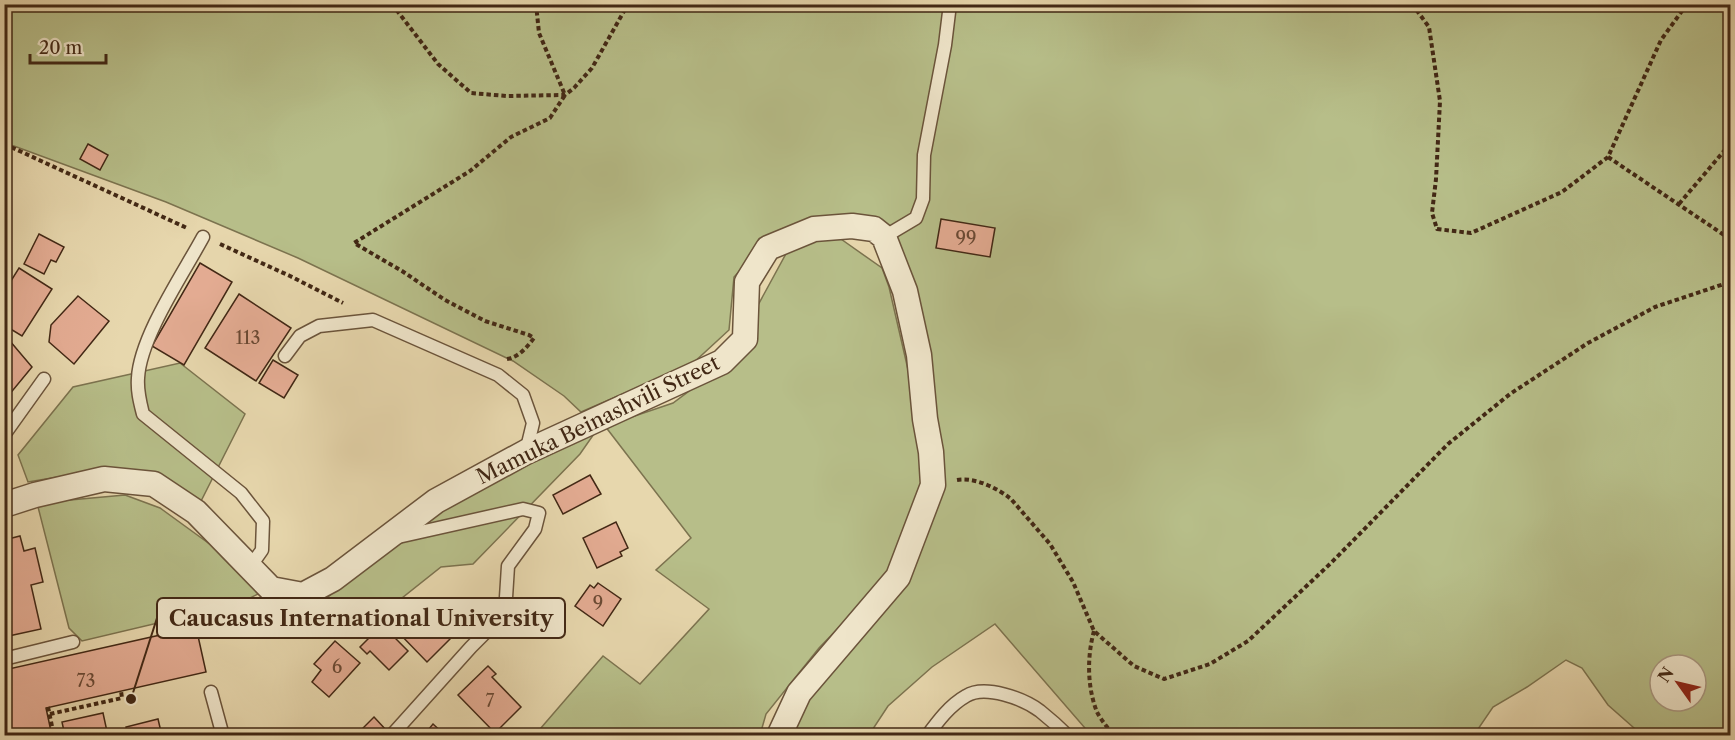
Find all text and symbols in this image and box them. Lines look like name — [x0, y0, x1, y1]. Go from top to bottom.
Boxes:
scale bar — [30, 27, 106, 65]
text: 20 m — [39, 37, 83, 59]
house number: 99 — [955, 227, 977, 249]
house number: 113 — [235, 327, 261, 349]
street label: Mamuka Beinashvili Street — [472, 350, 724, 489]
house number: 9 — [593, 592, 603, 614]
callout: Caucasus International University — [157, 598, 565, 638]
text: Caucasus International University — [169, 605, 554, 632]
north arrow — [1648, 653, 1708, 713]
house number: 6 — [332, 656, 342, 678]
text: N — [1653, 663, 1678, 686]
house number: 73 — [77, 670, 95, 692]
house number: 7 — [486, 690, 495, 712]

